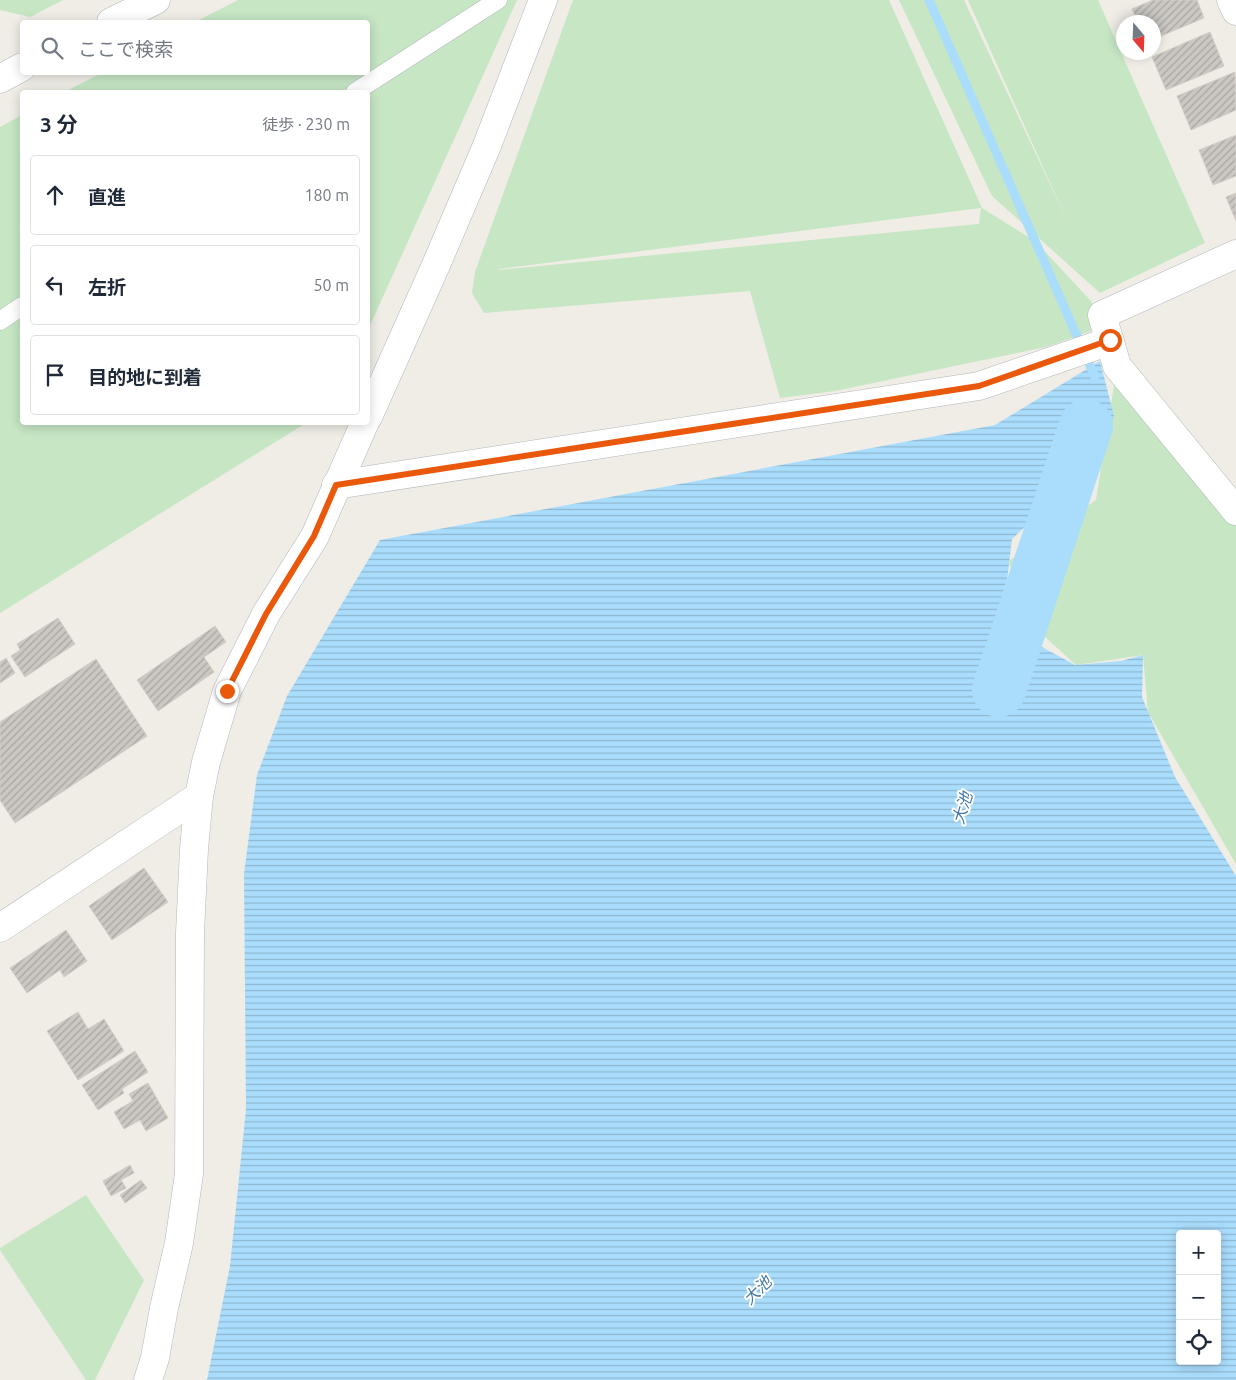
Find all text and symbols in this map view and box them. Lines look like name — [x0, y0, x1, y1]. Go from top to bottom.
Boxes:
north arrow — [1116, 15, 1161, 60]
search box — [20, 20, 370, 75]
icon: search — [38, 34, 66, 62]
text: ここで検索 — [78, 38, 173, 60]
text: 3 分 — [40, 112, 78, 136]
text: 徒歩 · 230 m — [262, 115, 350, 133]
icon: ahead — [41, 181, 69, 209]
text: 直進 — [88, 186, 126, 208]
text: 180 m — [304, 186, 349, 204]
icon: left — [41, 271, 69, 299]
text: 左折 — [88, 276, 126, 298]
text: 50 m — [313, 276, 349, 294]
route start — [1099, 329, 1122, 352]
icon: arrive — [41, 361, 69, 389]
text: 目的地に到着 — [88, 366, 202, 388]
route end — [216, 680, 239, 703]
water label: 大池 — [949, 788, 976, 826]
map controls — [1176, 1230, 1221, 1365]
button: + — [1176, 1230, 1221, 1275]
water label: 大池 — [739, 1271, 776, 1308]
button: − — [1176, 1275, 1221, 1320]
button: locate — [1176, 1320, 1221, 1365]

